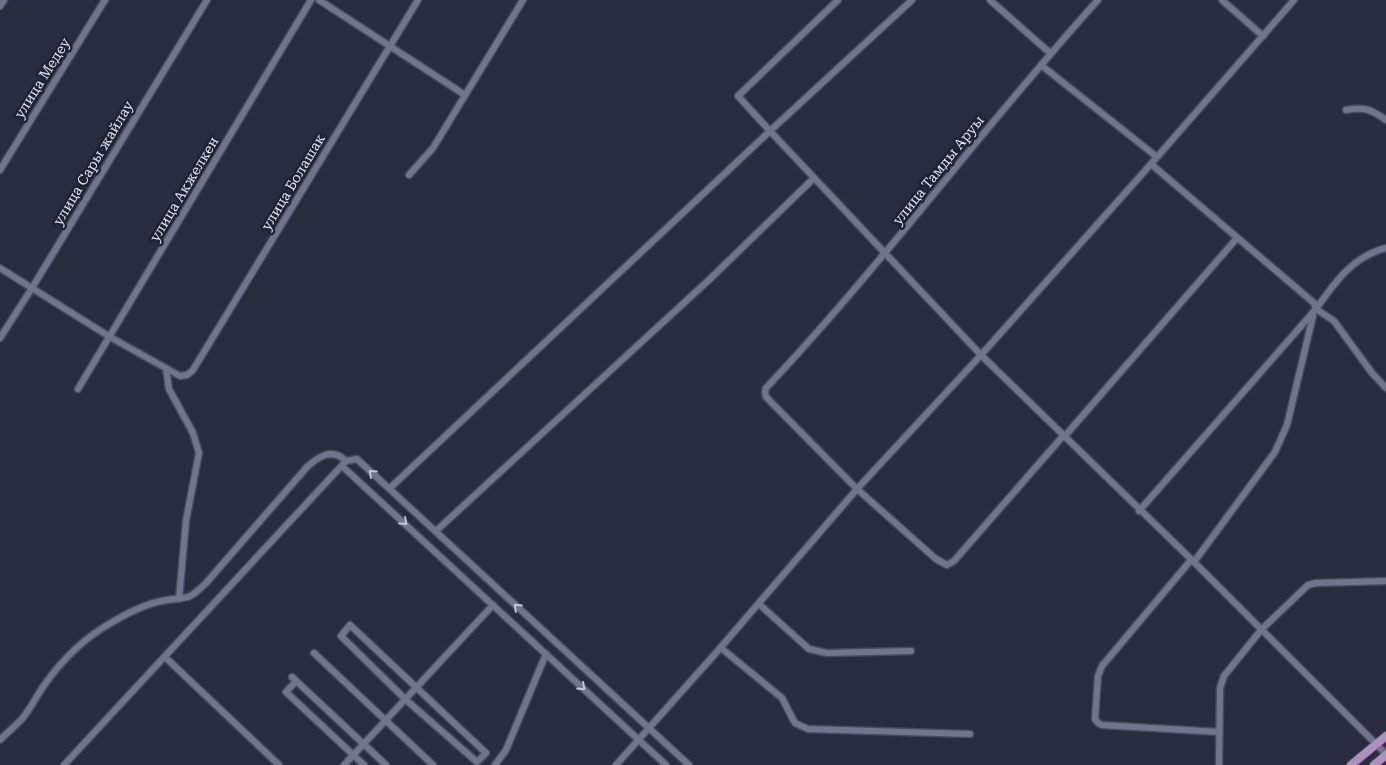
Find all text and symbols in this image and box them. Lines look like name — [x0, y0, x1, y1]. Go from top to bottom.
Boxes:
street label: улица Медеу — [11, 34, 73, 121]
street label: улица Сары жайлау — [50, 97, 137, 228]
street label: улица Тамды Аруы — [889, 112, 987, 228]
street label: улица Болашак — [258, 131, 328, 233]
street label: улица Акжелкен — [146, 134, 222, 244]
one-way arrow — [369, 469, 378, 478]
one-way arrow — [398, 516, 407, 525]
one-way arrow — [514, 604, 523, 613]
one-way arrow — [576, 681, 585, 690]

